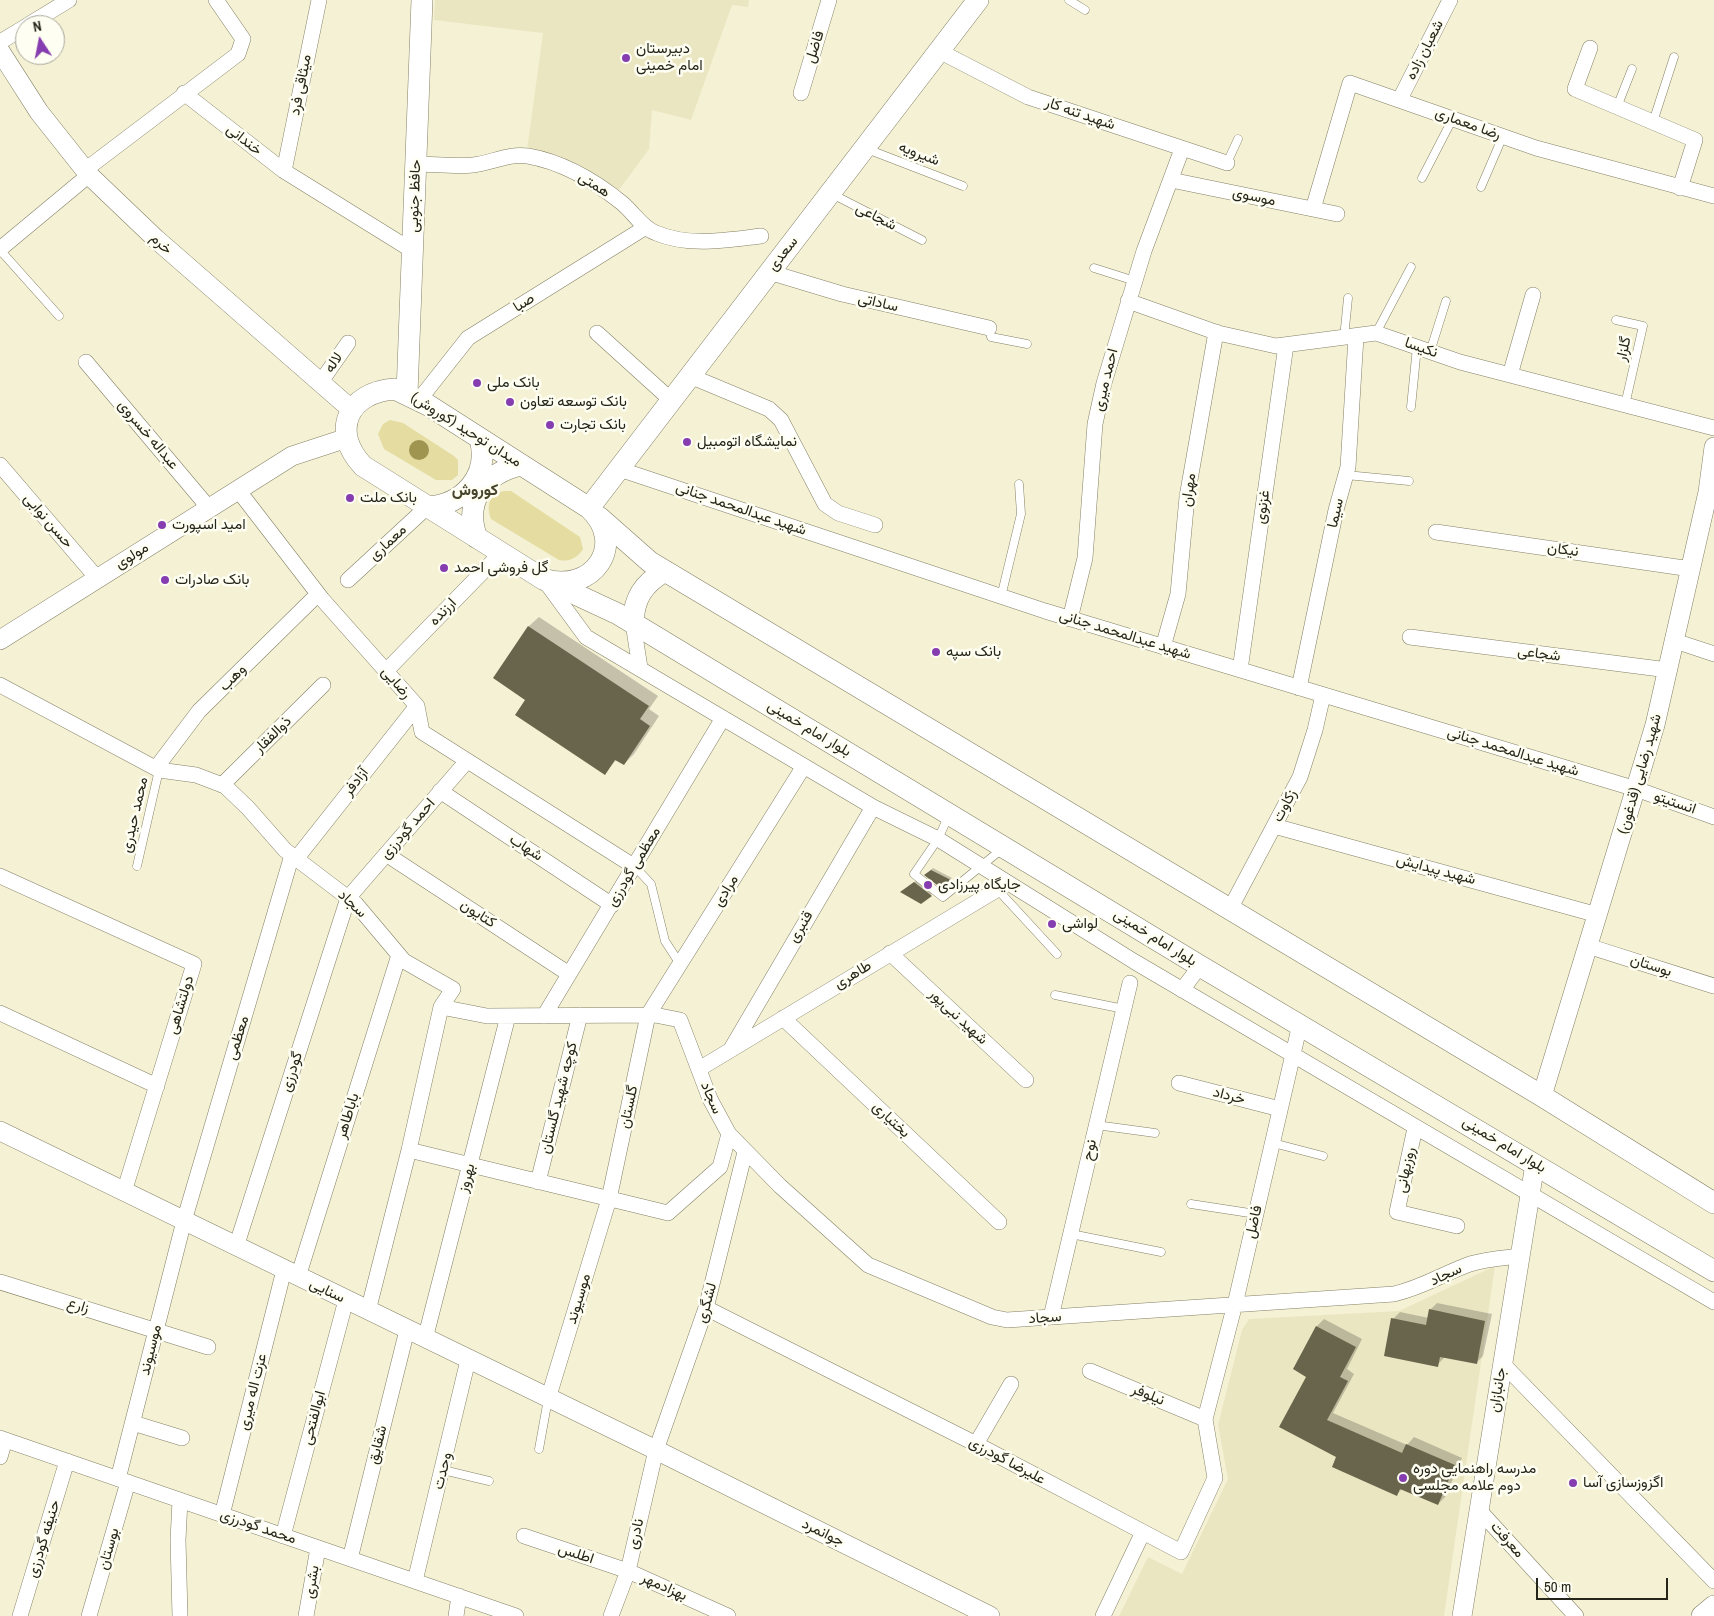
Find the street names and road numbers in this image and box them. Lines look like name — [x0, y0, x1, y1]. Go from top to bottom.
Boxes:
street label: شعبان زاده — [1402, 17, 1448, 83]
street label: فاضل — [801, 28, 829, 66]
street label: میثاقی فرد — [286, 53, 316, 117]
street label: شهید تنه کار — [1043, 94, 1117, 134]
street label: رضا معماری — [1433, 104, 1503, 144]
street label: خندانی — [222, 120, 266, 160]
street label: شیرویه — [896, 138, 942, 170]
street label: حافظ جنوبی — [405, 159, 425, 233]
street label: همتی — [575, 168, 613, 202]
street label: موسوی — [1231, 184, 1277, 210]
street label: شجاعی — [853, 199, 899, 235]
street label: خرم — [146, 229, 176, 259]
street label: سعدی — [764, 233, 802, 275]
street label: صبا — [510, 290, 538, 316]
street label: ساداتی — [856, 290, 900, 316]
street label: نکیسا — [1402, 334, 1440, 362]
street label: گلزار — [1613, 335, 1635, 363]
street label: احمد میری — [1090, 347, 1122, 413]
street label: لاله — [321, 349, 347, 377]
street label: میدان توحید (کوروش) — [407, 389, 525, 471]
street label: عبداله خسروی — [114, 396, 182, 474]
street label: مهران — [1178, 472, 1200, 508]
street label: شهید عبدالمحمد جنانی — [673, 478, 809, 540]
street label: غزنوی — [1252, 489, 1274, 525]
street label: حسن نوابی — [19, 490, 77, 552]
street label: سیما — [1324, 496, 1348, 530]
street label: معماری — [365, 521, 411, 565]
street label: مولوی — [112, 539, 152, 573]
street label: نیکان — [1546, 539, 1580, 561]
street label: ارزنده — [426, 594, 460, 630]
street label: شهید عبدالمحمد جنانی — [1057, 606, 1193, 664]
street label: شجاعی — [1516, 642, 1562, 666]
street label: وهب — [216, 661, 250, 695]
street label: رضایی — [377, 663, 415, 703]
street label: بلوار امام خمینی — [764, 697, 854, 761]
street label: (قدغون) شهید رضایی — [1614, 712, 1666, 836]
street label: ذوالفقار — [250, 713, 296, 757]
street label: شهید عبدالمحمد جنانی — [1445, 723, 1581, 781]
street label: آزادفر — [339, 764, 373, 800]
street label: محمد حیدری — [118, 775, 152, 855]
street label: زکاوت — [1269, 787, 1301, 825]
street label: انستیتو — [1652, 787, 1698, 819]
street label: احمد گودرزی — [377, 795, 439, 863]
street label: معظمی گودرزی — [603, 824, 665, 910]
street label: شهاب — [506, 831, 546, 865]
street label: شهید پیدایش — [1394, 851, 1478, 889]
street label: مرادی — [709, 872, 743, 910]
street label: سجاد — [334, 886, 370, 922]
street label: کتایون — [457, 896, 499, 932]
street label: بلوار امام خمینی — [1110, 905, 1200, 971]
street label: قنبری — [785, 908, 817, 946]
street label: بوستان — [1628, 951, 1674, 981]
street label: طاهری — [831, 957, 875, 993]
street label: دولتشاهی — [164, 974, 198, 1036]
street label: شهید نبی‌پور — [925, 985, 991, 1049]
street label: معظمی — [223, 1014, 253, 1062]
street label: کوچه شهید گلستان — [536, 1040, 582, 1156]
street label: گودرزی — [277, 1050, 307, 1094]
street label: سجاد — [696, 1079, 726, 1117]
street label: خرداد — [1211, 1083, 1247, 1109]
street label: گلستان — [616, 1084, 642, 1130]
street label: باباطاهر — [333, 1091, 363, 1141]
street label: بختیاری — [868, 1098, 914, 1142]
street label: بلوار امام خمینی — [1459, 1113, 1549, 1177]
street label: نوح — [1079, 1138, 1101, 1162]
street label: روزبهانی — [1392, 1146, 1420, 1194]
street label: بهروز — [455, 1162, 479, 1194]
street label: فاضل — [1241, 1204, 1267, 1240]
street label: سجاد — [1427, 1260, 1465, 1290]
street label: موسیوند — [563, 1272, 595, 1326]
street label: سنایی — [306, 1275, 348, 1307]
street label: لشگری — [693, 1281, 721, 1325]
street label: زارع — [65, 1294, 91, 1318]
street label: سجاد — [1028, 1308, 1062, 1328]
street label: موسیوند — [136, 1323, 166, 1377]
street label: عزت اله میری — [235, 1352, 271, 1432]
street label: جانبازان — [1486, 1366, 1510, 1414]
street label: نیلوفر — [1129, 1380, 1167, 1410]
street label: ابوالفتحی — [298, 1389, 330, 1447]
street label: شقایق — [364, 1424, 392, 1466]
street label: علیرضا گودرزی — [966, 1433, 1048, 1489]
street label: وحدت — [430, 1450, 456, 1492]
street label: حنیفه گودرزی — [24, 1498, 64, 1580]
street label: محمد گودرزی — [218, 1506, 298, 1548]
street label: جوانمرد — [799, 1515, 847, 1551]
street label: نادری — [624, 1517, 648, 1551]
street label: معرفت — [1486, 1518, 1528, 1562]
street label: بوستان — [94, 1526, 124, 1572]
street label: اطلس — [556, 1540, 596, 1568]
street label: بشری — [300, 1564, 324, 1600]
street label: بهزادمهر — [638, 1569, 690, 1605]

